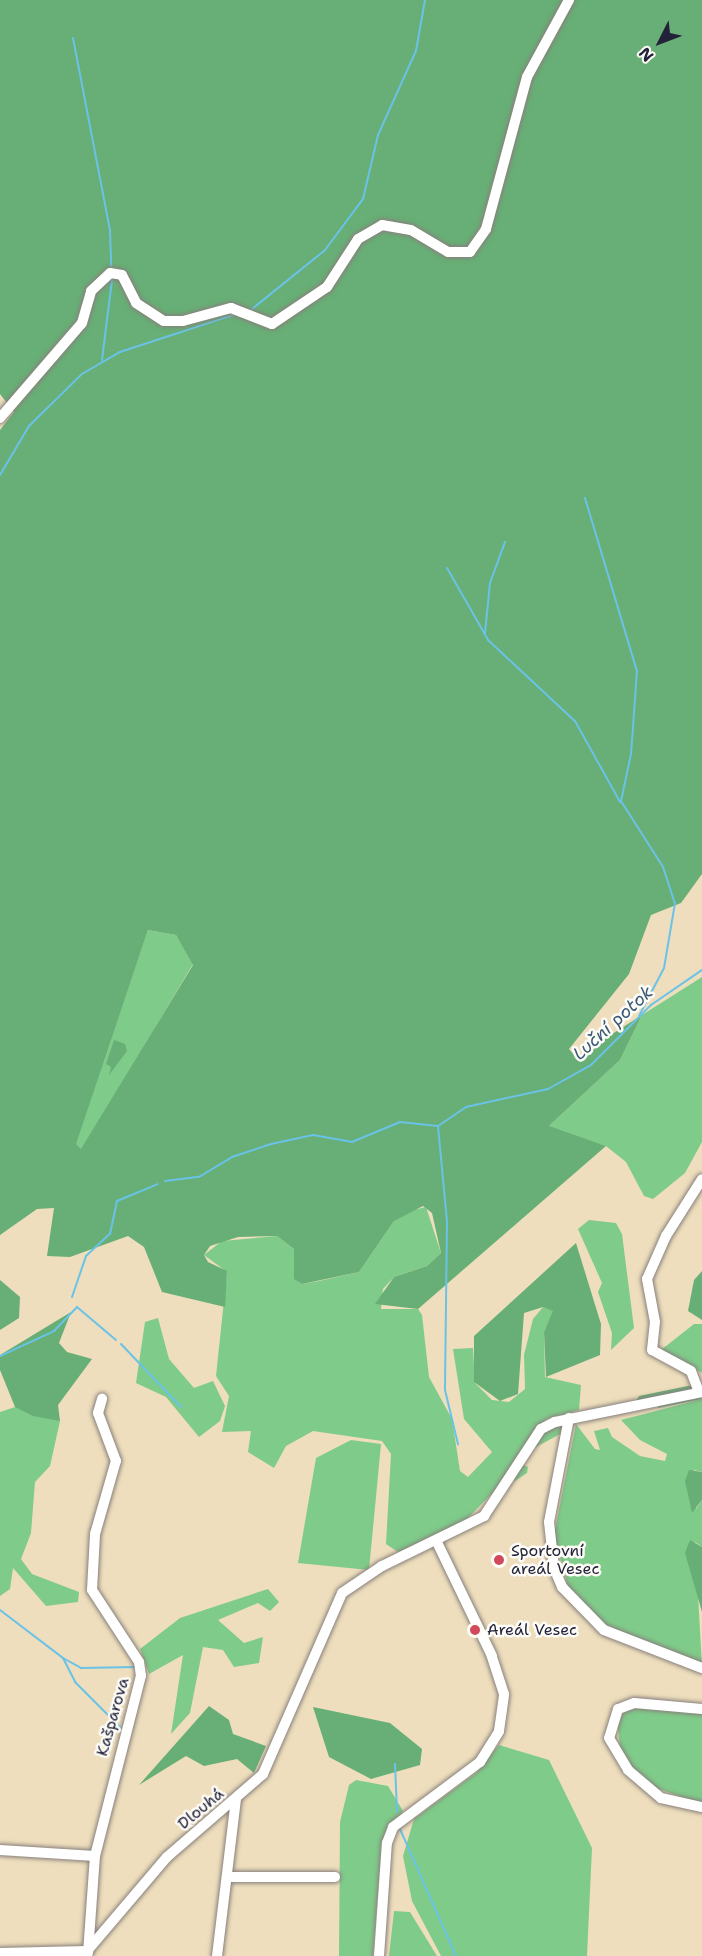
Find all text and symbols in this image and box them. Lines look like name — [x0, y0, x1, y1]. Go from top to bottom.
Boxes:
north arrow — [630, 12, 690, 72]
text: N — [634, 43, 658, 66]
water label: Luční potok — [568, 981, 658, 1065]
place label: Sportovní areál Vesec — [511, 1541, 599, 1579]
marker: Sportovní areál Vesec — [492, 1553, 506, 1567]
place label: Areál Vesec — [487, 1620, 577, 1640]
marker: Areál Vesec — [468, 1623, 482, 1637]
street label: Kašparova — [93, 1676, 133, 1758]
street label: Dlouhá — [174, 1784, 228, 1834]

